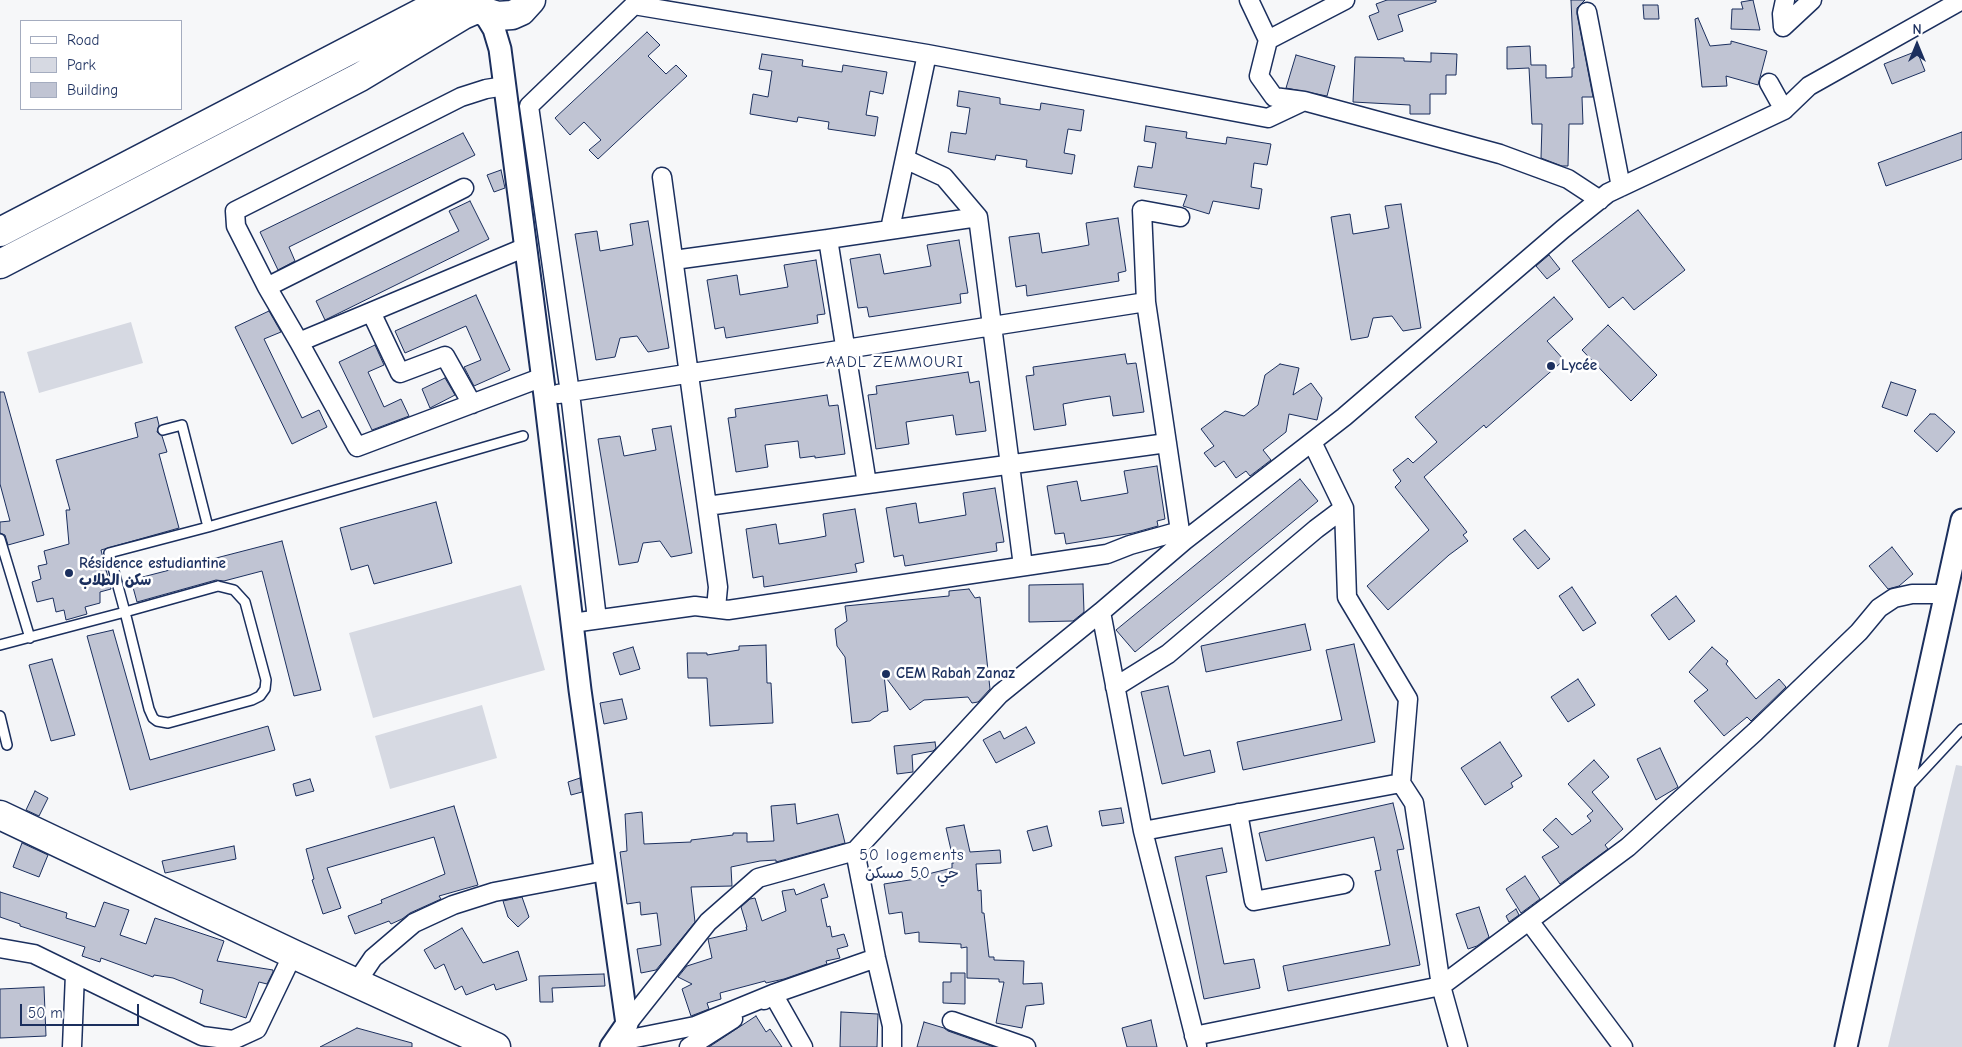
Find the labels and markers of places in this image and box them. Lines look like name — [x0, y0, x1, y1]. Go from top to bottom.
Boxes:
place label: Lycée — [1561, 357, 1597, 375]
marker: Lycée — [1545, 360, 1557, 372]
place label: Résidence estudiantine سكن الطلاب — [79, 555, 226, 590]
marker: Résidence estudiantine سكن الطلاب — [63, 567, 75, 579]
place label: CEM Rabah Zanaz — [896, 665, 1015, 683]
marker: CEM Rabah Zanaz — [880, 668, 892, 680]

